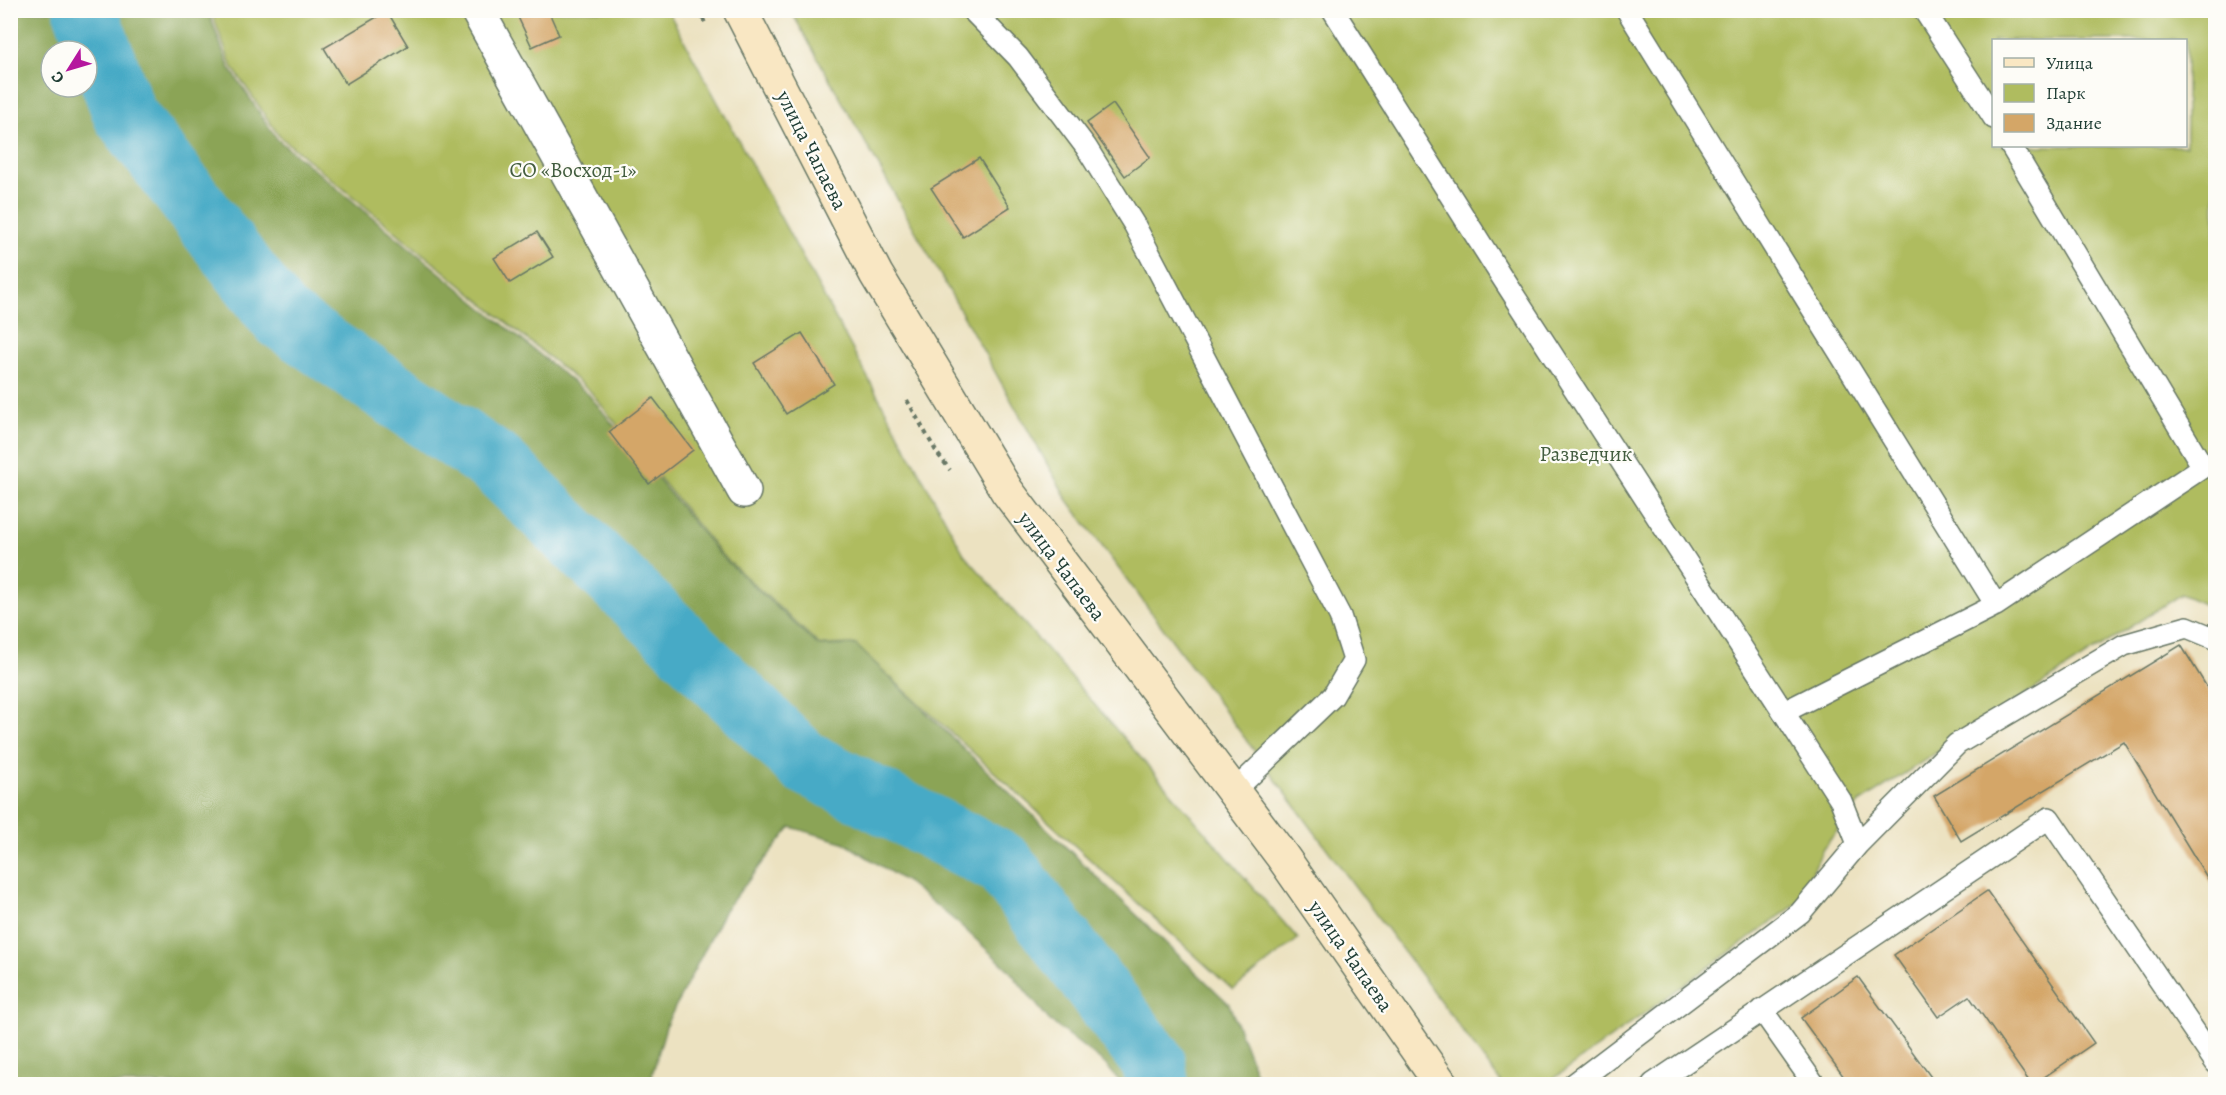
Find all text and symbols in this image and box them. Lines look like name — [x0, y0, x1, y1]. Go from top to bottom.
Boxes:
north arrow — [39, 39, 99, 99]
legend — [1992, 39, 2187, 147]
text: Улица — [2046, 51, 2094, 75]
text: С — [46, 67, 70, 88]
text: Парк — [2046, 81, 2086, 105]
street label: улица Чапаева — [769, 85, 854, 215]
text: Здание — [2046, 111, 2102, 135]
park label: СО «Восход-1» — [509, 156, 637, 184]
park label: Разведчик — [1540, 440, 1633, 468]
street label: улица Чапаева — [1011, 505, 1113, 627]
street label: улица Чапаева — [1302, 894, 1400, 1018]

